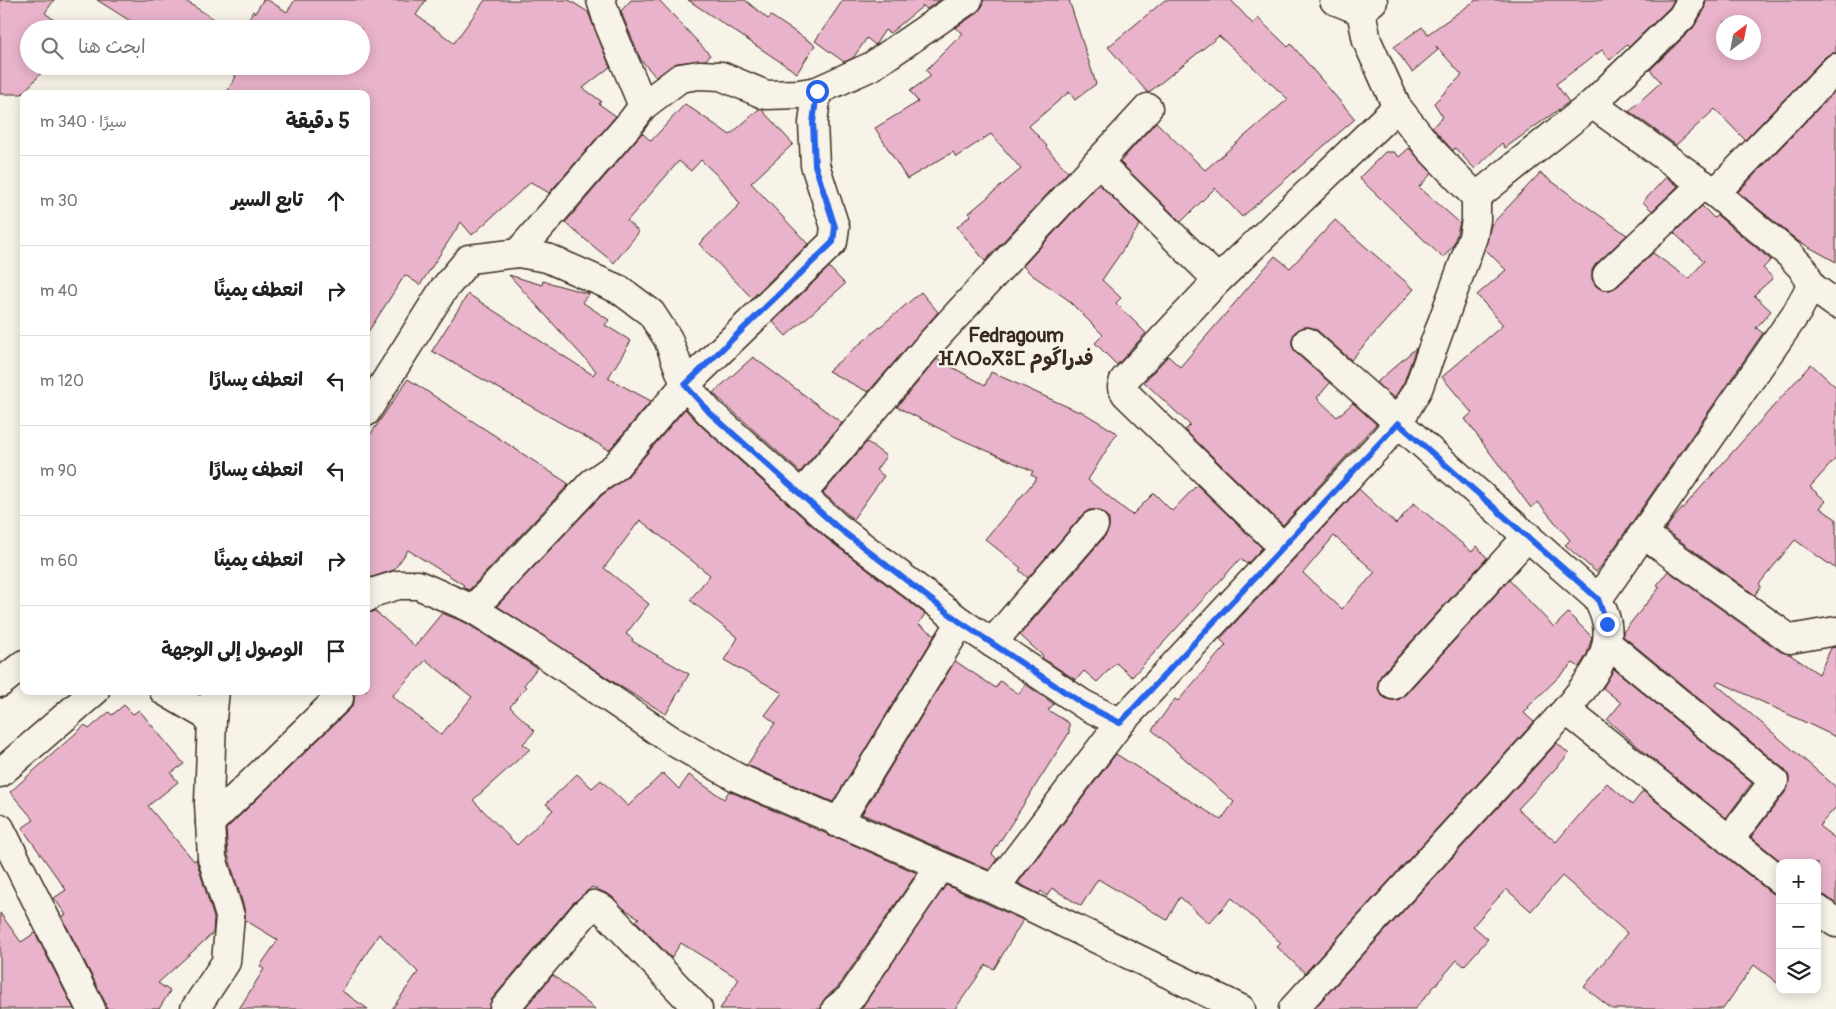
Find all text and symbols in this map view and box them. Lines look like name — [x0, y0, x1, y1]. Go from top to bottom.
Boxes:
north arrow — [1716, 15, 1761, 60]
search box — [20, 20, 370, 75]
icon: search — [38, 34, 66, 62]
text: ابحث هنا — [78, 35, 146, 59]
route start — [806, 80, 829, 103]
text: 5 دقيقة — [286, 108, 350, 135]
text: سيرًا · 340 m — [40, 112, 127, 132]
icon: ahead — [322, 187, 350, 215]
text: تابع السير — [231, 188, 303, 212]
text: 30 m — [40, 191, 78, 211]
icon: right — [322, 277, 350, 305]
text: انعطف يمينًا — [214, 278, 303, 302]
text: 40 m — [40, 281, 78, 301]
district label: Fedragoum ⴼⴷⵔⴰⴳⵓⵎ فدراگوم — [938, 323, 1094, 373]
icon: left — [322, 367, 350, 395]
text: انعطف يسارًا — [209, 368, 303, 392]
text: 120 m — [40, 371, 84, 391]
icon: left — [322, 457, 350, 485]
text: انعطف يسارًا — [209, 458, 303, 482]
text: 90 m — [40, 461, 77, 481]
icon: right — [322, 547, 350, 575]
text: انعطف يمينًا — [214, 548, 303, 572]
text: 60 m — [40, 551, 78, 571]
route end — [1596, 613, 1619, 636]
icon: arrive — [322, 637, 350, 665]
text: الوصول إلى الوجهة — [161, 638, 303, 662]
map controls — [1776, 859, 1821, 994]
button: + — [1776, 859, 1821, 904]
button: − — [1776, 904, 1821, 949]
button: layers — [1776, 949, 1821, 994]

